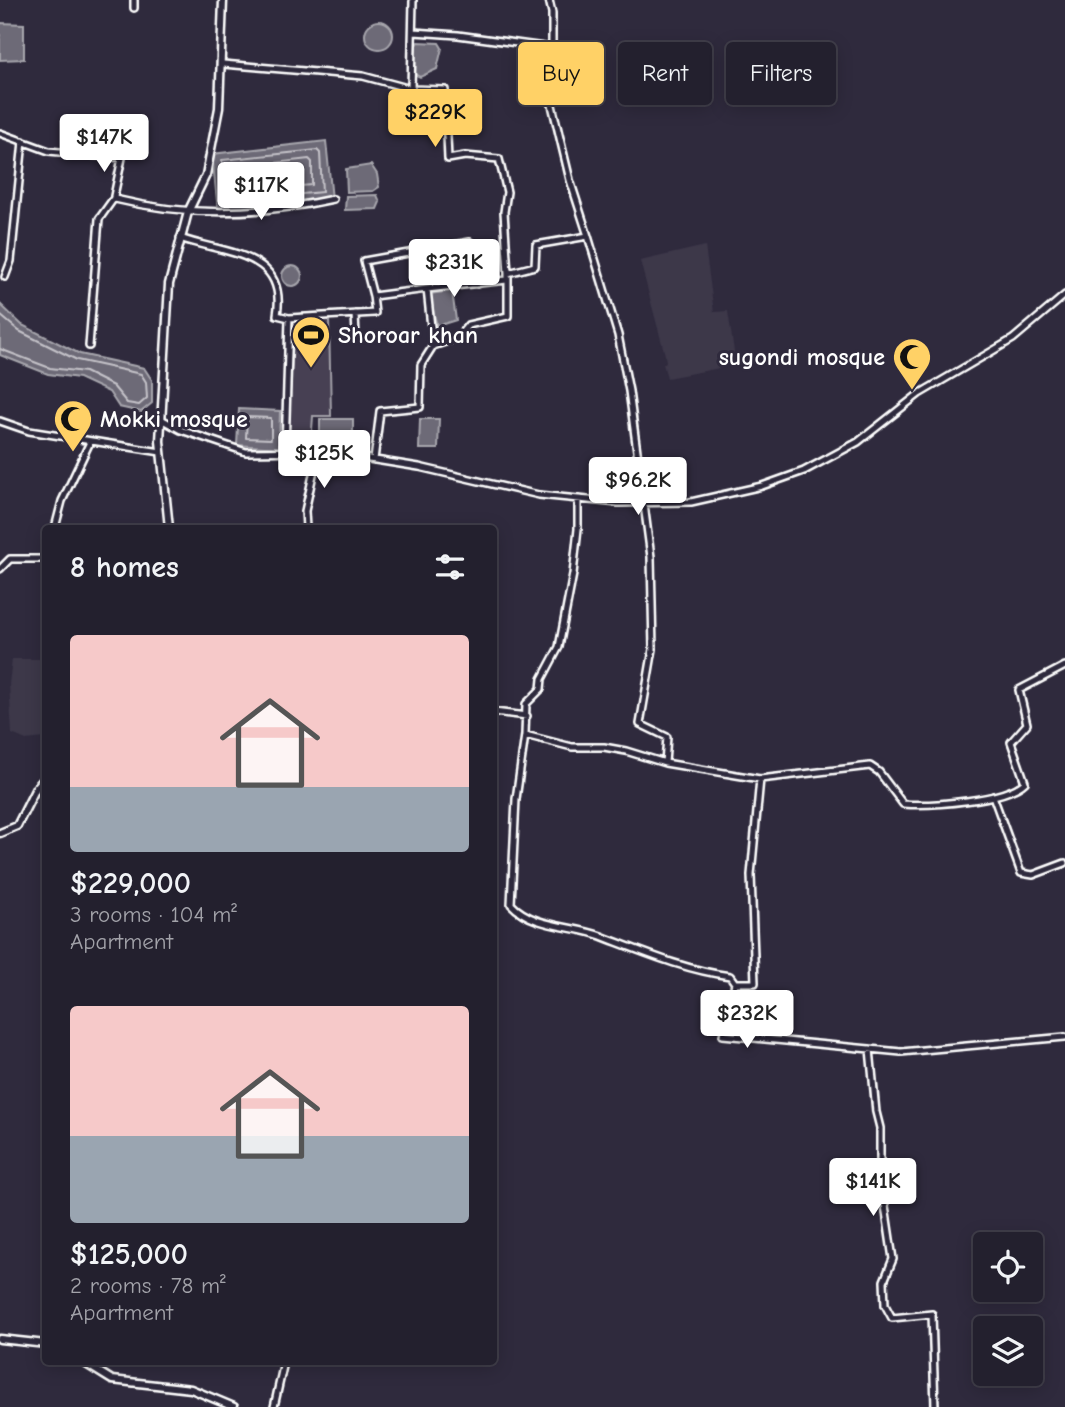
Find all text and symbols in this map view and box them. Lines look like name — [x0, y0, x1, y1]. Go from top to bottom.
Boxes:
chip: Buy — [518, 42, 604, 105]
chip: Rent — [618, 42, 712, 105]
chip: Filters — [726, 42, 836, 105]
pin: $229K — [386, 90, 484, 149]
text: $229K — [404, 98, 466, 125]
pin: $147K — [55, 114, 153, 174]
text: $147K — [76, 123, 132, 150]
pin: $117K — [212, 162, 310, 222]
text: $117K — [233, 171, 289, 198]
pin: $231K — [405, 240, 503, 299]
text: $231K — [425, 248, 483, 275]
sports icon: Shoroar khan — [290, 314, 332, 369]
place label: Shoroar khan — [338, 321, 478, 349]
mosque icon: sugondi mosque — [891, 336, 933, 391]
place label: sugondi mosque — [719, 343, 885, 371]
mosque icon: Mokki mosque — [52, 398, 94, 453]
place label: Mokki mosque — [100, 405, 248, 433]
pin: $125K — [275, 430, 373, 490]
text: $125K — [294, 439, 354, 466]
pin: $96.2K — [581, 458, 695, 517]
text: $96.2K — [605, 466, 671, 493]
icon: filters — [431, 548, 469, 586]
text: 8 homes — [70, 550, 179, 585]
icon: home — [207, 680, 333, 806]
text: $229,000 — [70, 866, 191, 901]
text: 3 rooms · 104 m² — [70, 901, 237, 928]
text: Apartment — [70, 928, 173, 955]
pin: $232K — [698, 990, 796, 1050]
text: $232K — [716, 999, 778, 1026]
icon: home — [207, 1051, 333, 1177]
pin: $141K — [824, 1158, 922, 1218]
text: $141K — [845, 1167, 901, 1194]
map controls — [973, 1232, 1043, 1386]
button: locate — [973, 1232, 1043, 1302]
text: $125,000 — [70, 1237, 188, 1272]
text: 2 rooms · 78 m² — [70, 1272, 226, 1299]
text: Apartment — [70, 1299, 173, 1326]
button: layers — [973, 1316, 1043, 1386]

